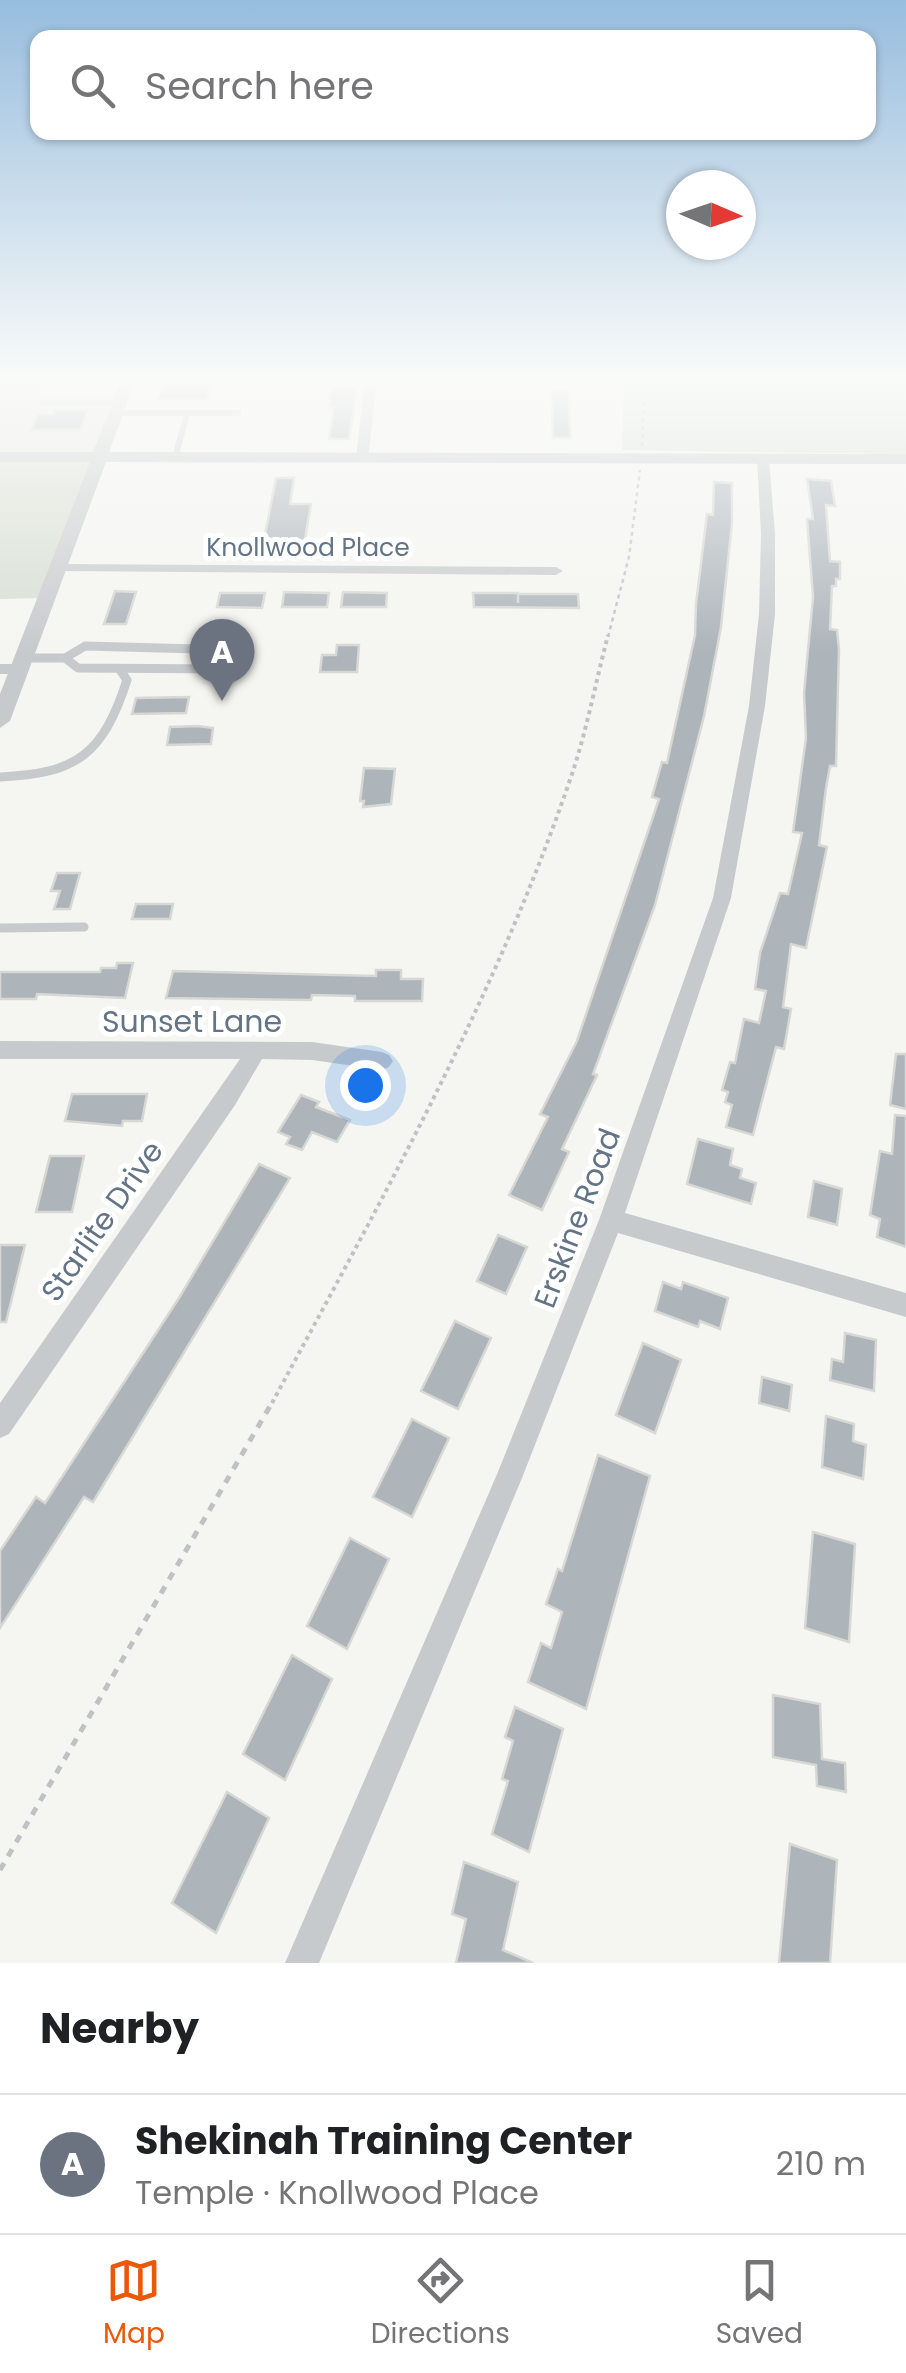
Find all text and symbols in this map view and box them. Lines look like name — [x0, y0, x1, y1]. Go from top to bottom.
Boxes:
search box — [30, 30, 876, 140]
icon: search — [65, 58, 120, 113]
text: Search here — [145, 59, 374, 112]
north arrow — [666, 170, 756, 260]
street label: Knollwood Place — [206, 530, 410, 565]
pin: A — [190, 618, 254, 701]
street label: Sunset Lane — [102, 1000, 282, 1043]
your location — [340, 1060, 391, 1111]
street label: Erskine Road — [523, 1122, 631, 1314]
street label: Starlite Drive — [31, 1132, 173, 1310]
text: Nearby — [40, 1999, 199, 2058]
text: Shekinah Training Center — [135, 2114, 632, 2167]
text: A — [61, 2141, 84, 2186]
text: 210 m — [776, 2141, 866, 2186]
text: Temple · Knollwood Place — [135, 2170, 539, 2215]
tab: Map — [103, 2253, 165, 2355]
tab: Directions — [371, 2253, 510, 2355]
tab: Saved — [716, 2253, 803, 2355]

